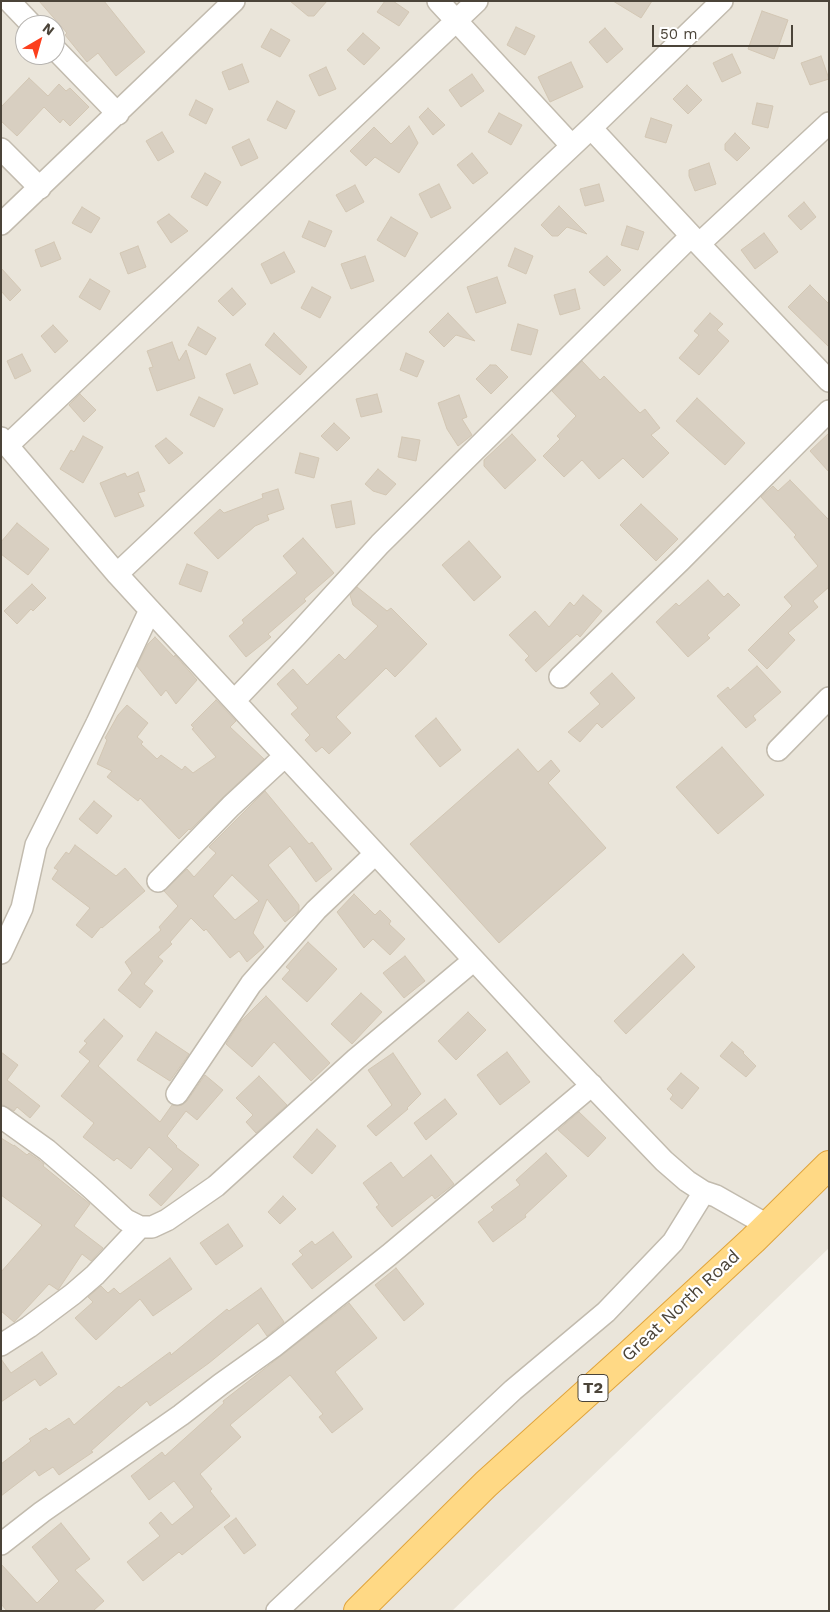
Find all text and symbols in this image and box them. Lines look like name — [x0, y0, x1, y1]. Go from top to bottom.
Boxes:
north arrow — [15, 15, 65, 65]
scale bar — [655, 15, 796, 47]
text: N — [40, 19, 58, 38]
text: 50 m — [660, 25, 697, 43]
street label: Great North Road — [618, 1246, 744, 1366]
road number: T2 — [578, 1375, 608, 1402]

